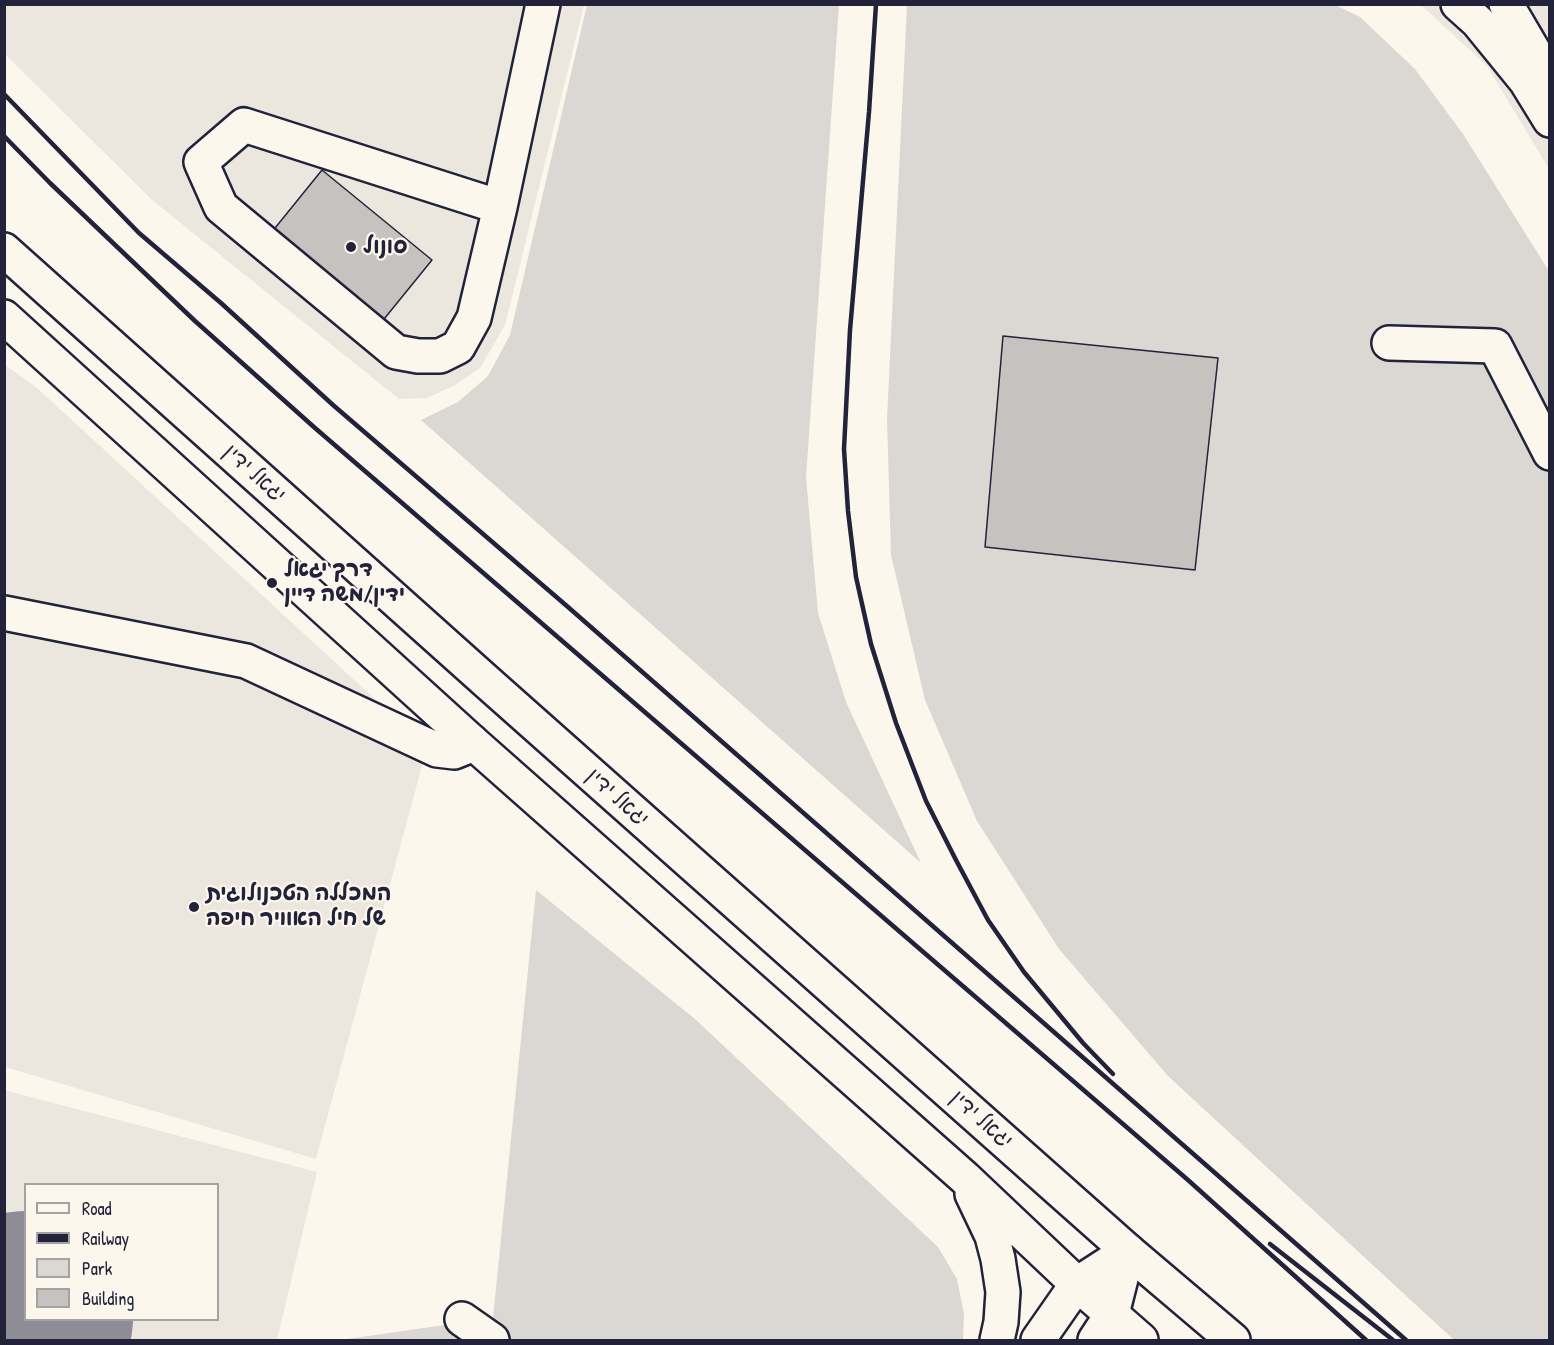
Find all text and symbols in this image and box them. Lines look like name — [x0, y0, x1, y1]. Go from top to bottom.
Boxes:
place label: סונול — [363, 234, 407, 260]
marker: סונול — [344, 240, 358, 254]
street label: יגאל ידין — [217, 439, 291, 509]
place label: דרך יגאל ידין/משה דיין — [284, 557, 405, 608]
marker: דרך יגאל ידין/משה דיין — [265, 576, 279, 590]
street label: יגאל ידין — [580, 763, 654, 833]
place label: המכללה הטכנולוגית של חיל האוויר חיפה — [206, 881, 392, 932]
marker: המכללה הטכנולוגית של חיל האוויר חיפה — [187, 900, 201, 914]
street label: יגאל ידין — [944, 1085, 1018, 1155]
legend — [24, 1183, 219, 1321]
text: Road — [82, 1196, 112, 1221]
text: Railway — [82, 1226, 129, 1251]
text: Park — [82, 1256, 112, 1281]
text: Building — [82, 1286, 134, 1311]

